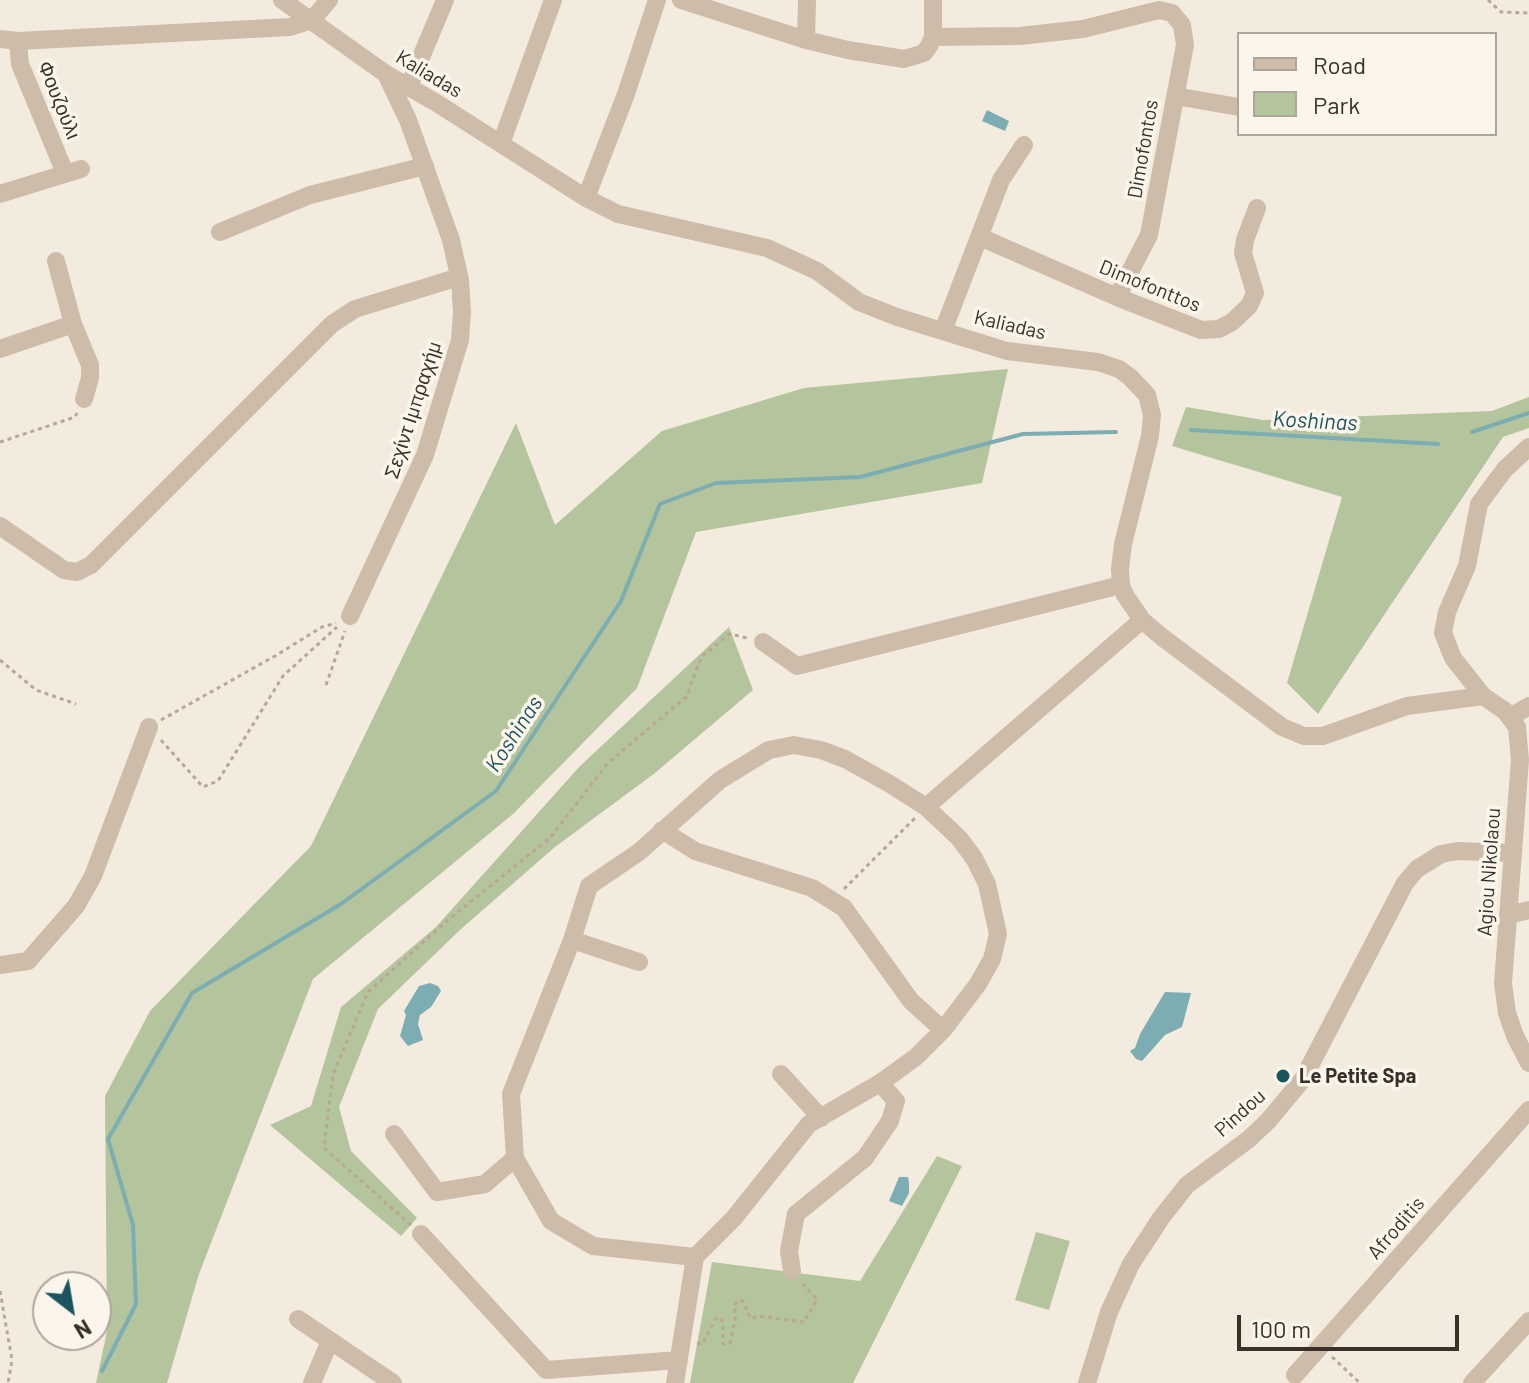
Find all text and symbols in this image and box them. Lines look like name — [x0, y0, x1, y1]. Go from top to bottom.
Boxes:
legend — [1237, 32, 1497, 136]
street label: Kaliadas — [391, 45, 467, 103]
text: Road — [1313, 50, 1366, 79]
street label: Φουζούλι — [33, 57, 85, 143]
text: Park — [1313, 90, 1360, 119]
street label: Dimofontos — [1122, 98, 1164, 200]
street label: Dimofonttos — [1096, 255, 1204, 317]
street label: Kaliadas — [972, 305, 1048, 345]
street label: Σεχίντ Ιμπραχήμ — [379, 338, 447, 482]
water label: Koshinas — [1272, 406, 1358, 436]
water label: Koshinas — [480, 691, 548, 777]
street label: Agiou Nikolaou — [1473, 807, 1505, 937]
place label: Le Petite Spa — [1299, 1064, 1416, 1088]
marker: Le Petite Spa — [1274, 1067, 1292, 1085]
street label: Pindou — [1210, 1084, 1270, 1142]
street label: Afroditis — [1362, 1192, 1430, 1264]
north arrow — [32, 1271, 112, 1351]
scale bar — [1241, 1299, 1463, 1349]
text: 100 m — [1251, 1314, 1311, 1343]
text: N — [70, 1315, 96, 1345]

